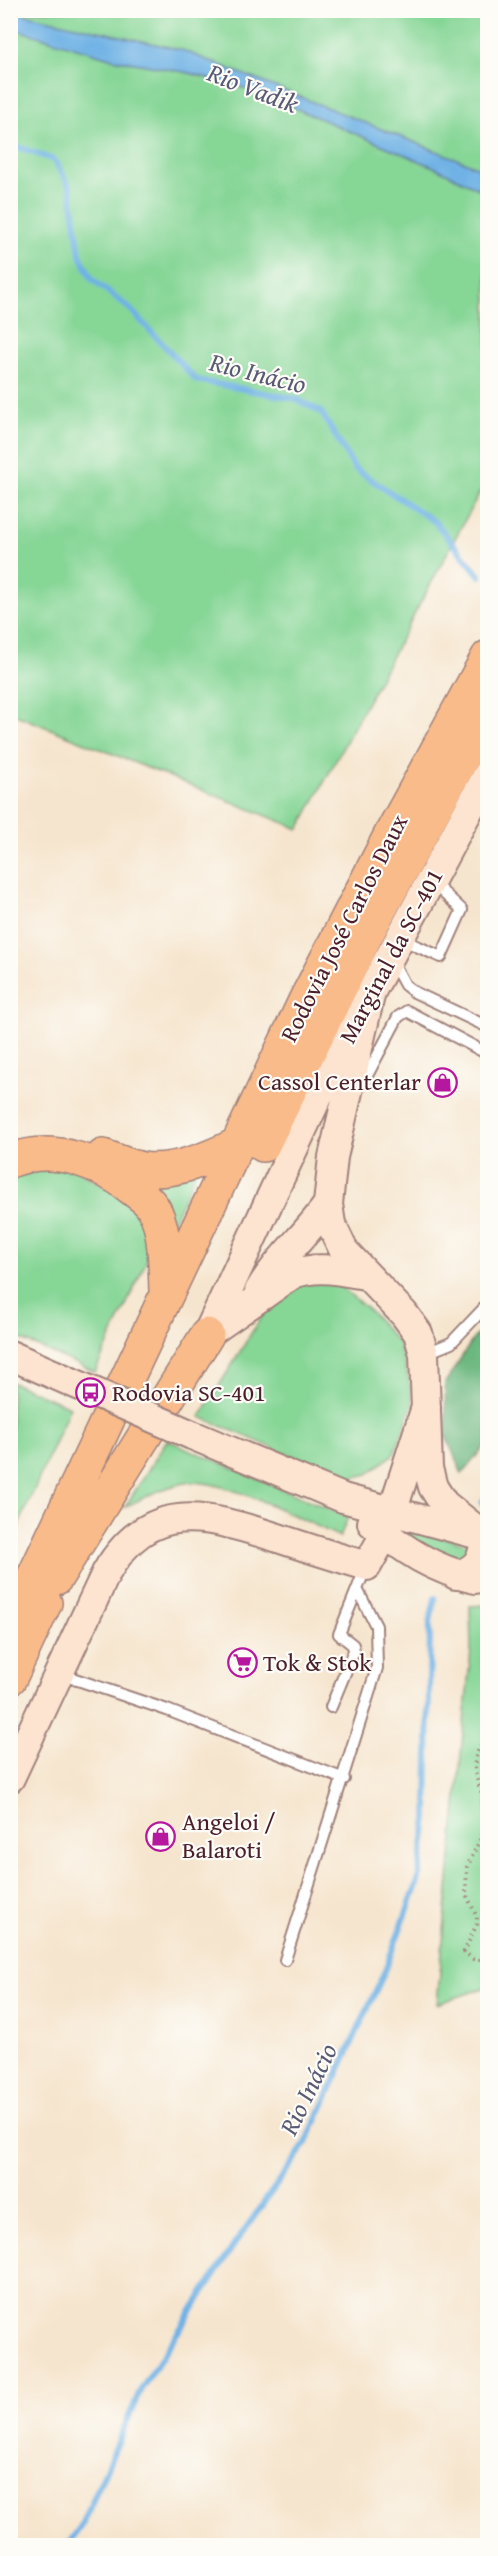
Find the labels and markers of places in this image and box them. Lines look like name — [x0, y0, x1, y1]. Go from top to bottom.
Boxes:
place label: Cassol Centerlar — [258, 1064, 421, 1099]
shop icon: Cassol Centerlar — [426, 1066, 458, 1098]
place label: Rodovia SC-401 — [112, 1375, 266, 1410]
bus stop icon: Rodovia SC-401 — [75, 1377, 107, 1409]
place label: Tok & Stok — [263, 1645, 372, 1680]
supermarket icon: Tok & Stok — [226, 1647, 258, 1679]
place label: Angeloi / Balaroti — [182, 1804, 276, 1867]
shop icon: Angeloi / Balaroti — [145, 1820, 177, 1852]

